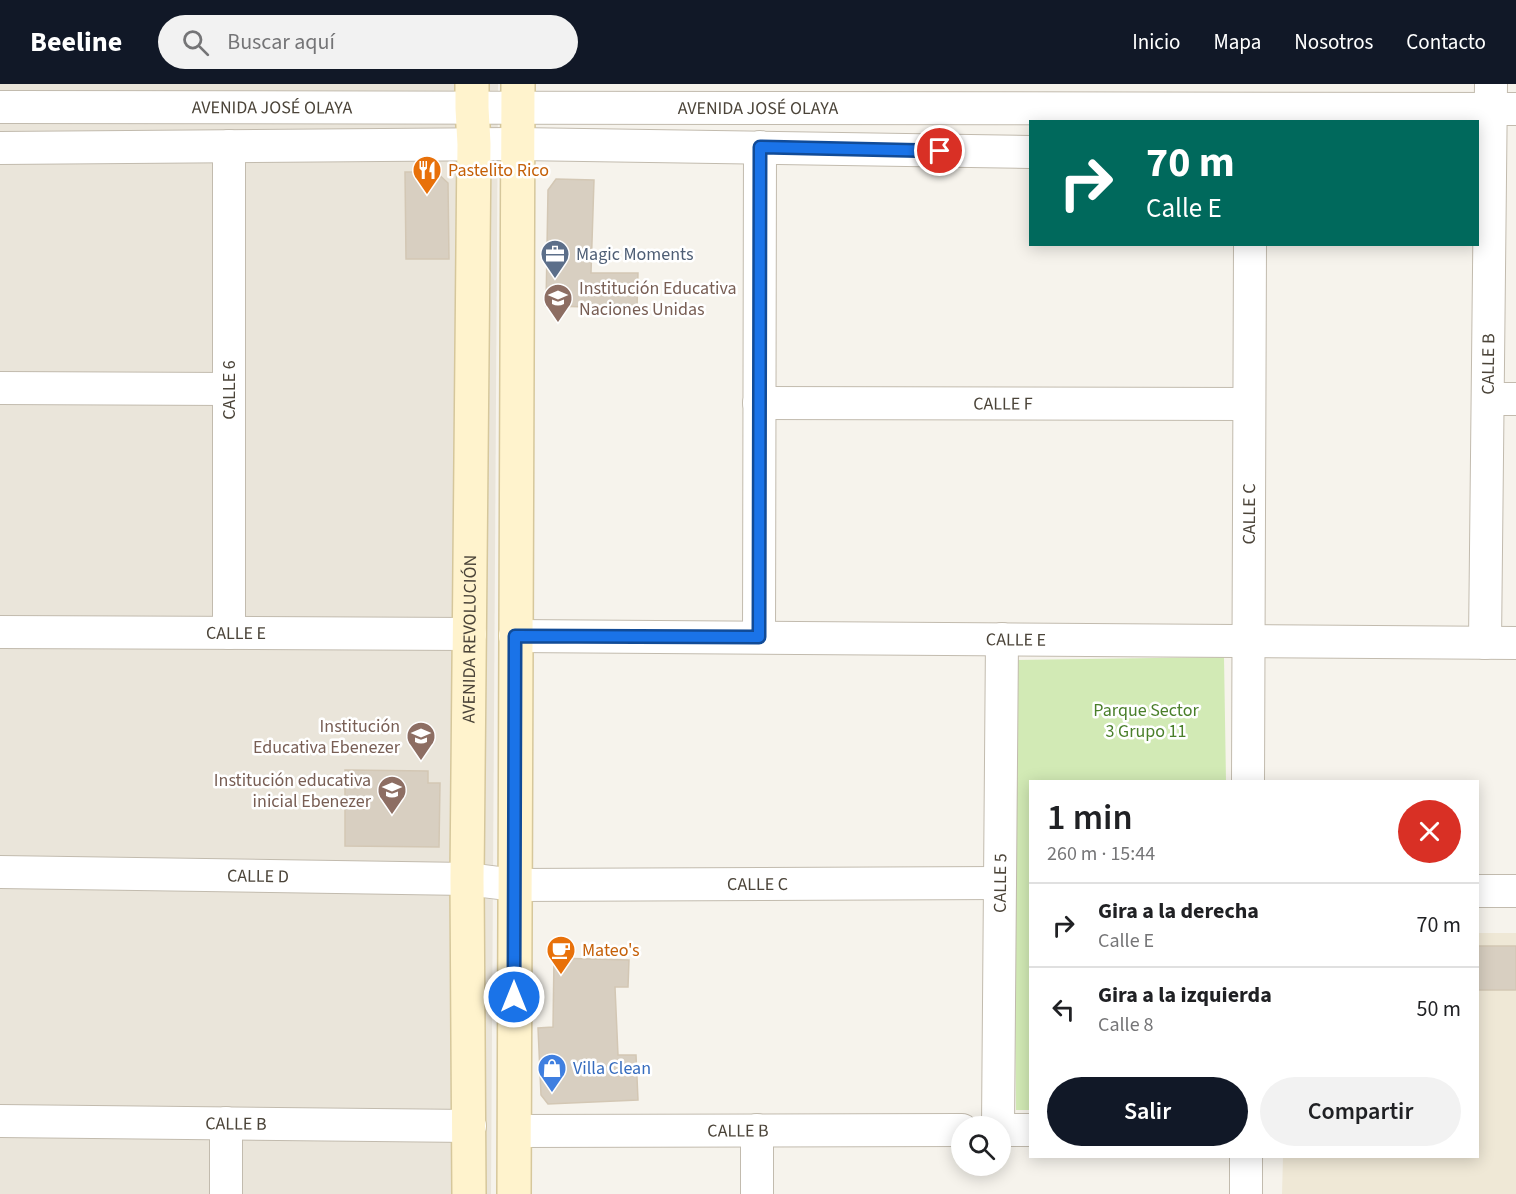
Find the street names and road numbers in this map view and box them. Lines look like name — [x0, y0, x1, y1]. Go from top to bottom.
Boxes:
street label: AVENIDA JOSÉ OLAYA — [192, 95, 353, 120]
street label: AVENIDA JOSÉ OLAYA — [678, 96, 839, 121]
street label: CALLE B — [1476, 333, 1501, 395]
street label: CALLE 6 — [217, 360, 242, 420]
street label: CALLE F — [973, 391, 1033, 417]
street label: CALLE C — [1237, 483, 1262, 545]
street label: AVENIDA REVOLUCIÓN — [456, 555, 483, 723]
street label: CALLE E — [206, 621, 266, 646]
street label: CALLE E — [986, 627, 1046, 653]
street label: CALLE 5 — [988, 853, 1013, 913]
street label: CALLE D — [227, 863, 289, 889]
street label: CALLE C — [727, 872, 788, 897]
street label: CALLE B — [205, 1111, 267, 1137]
street label: CALLE B — [707, 1118, 769, 1144]

